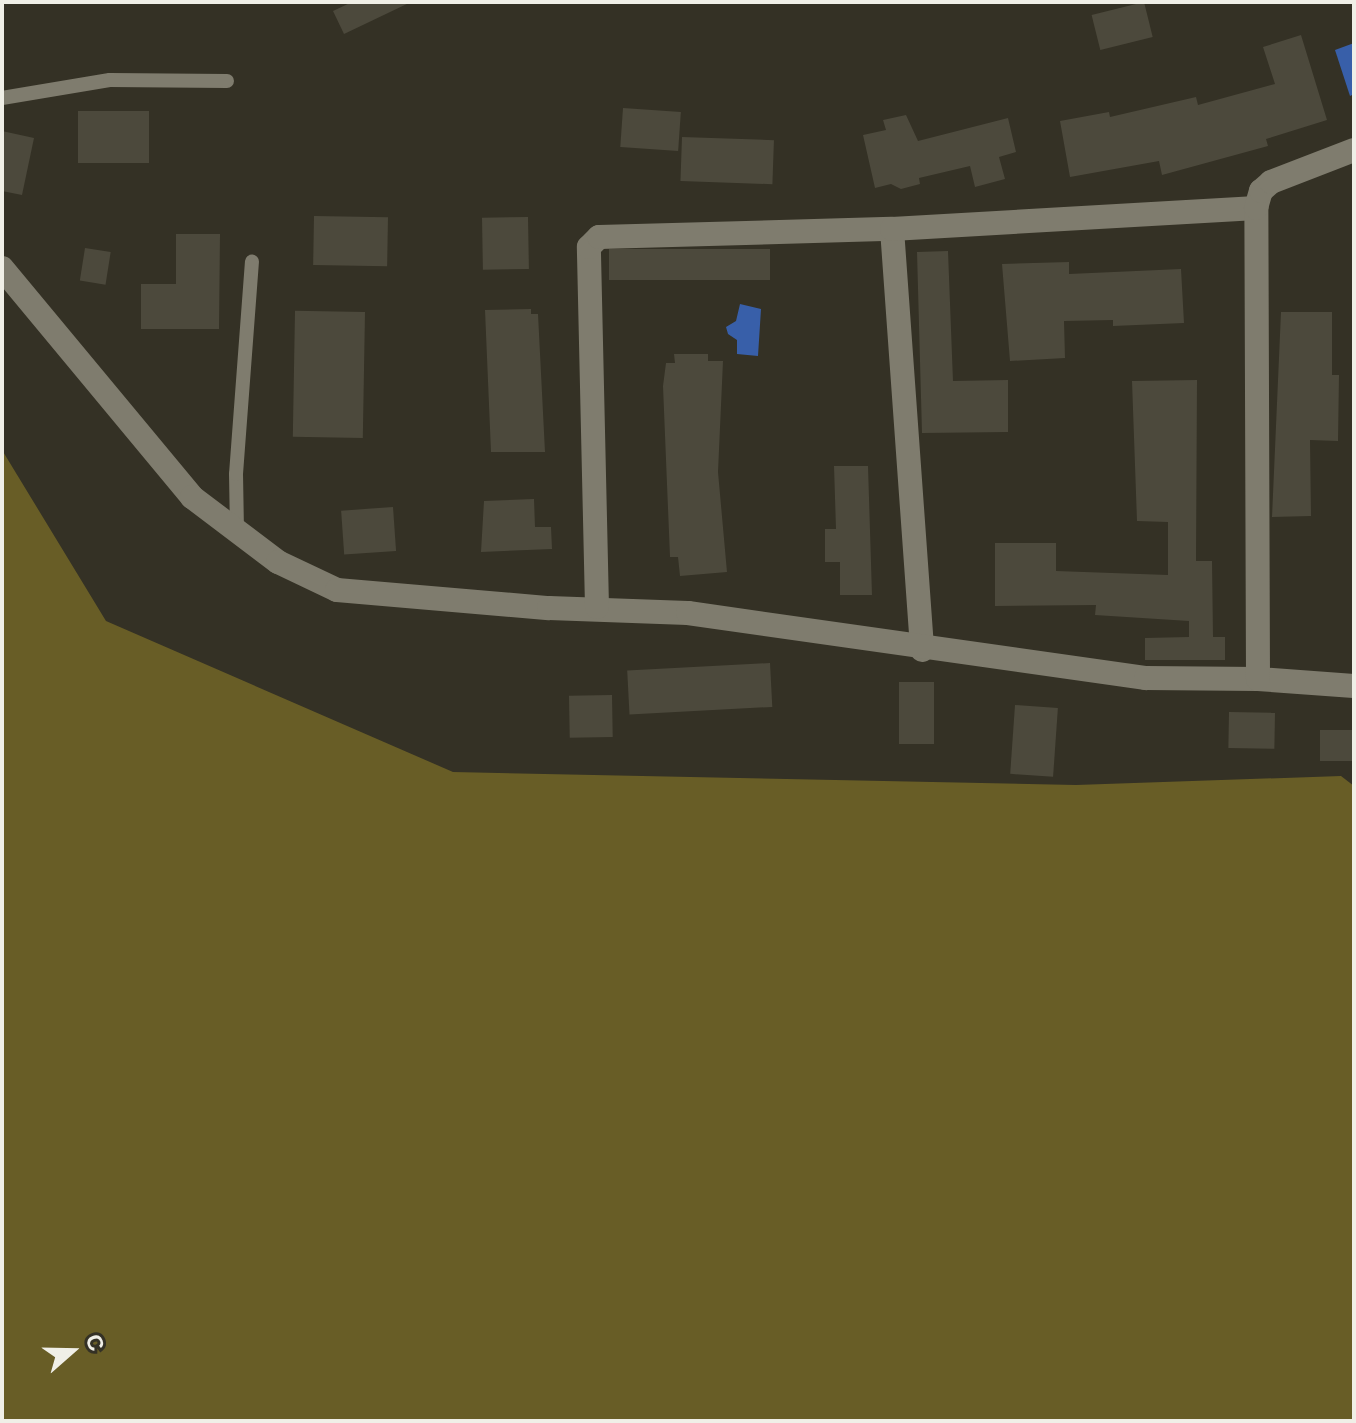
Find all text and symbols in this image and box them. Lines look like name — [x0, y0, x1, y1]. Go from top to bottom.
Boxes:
north arrow — [32, 1311, 112, 1391]
text: С — [81, 1331, 109, 1354]

